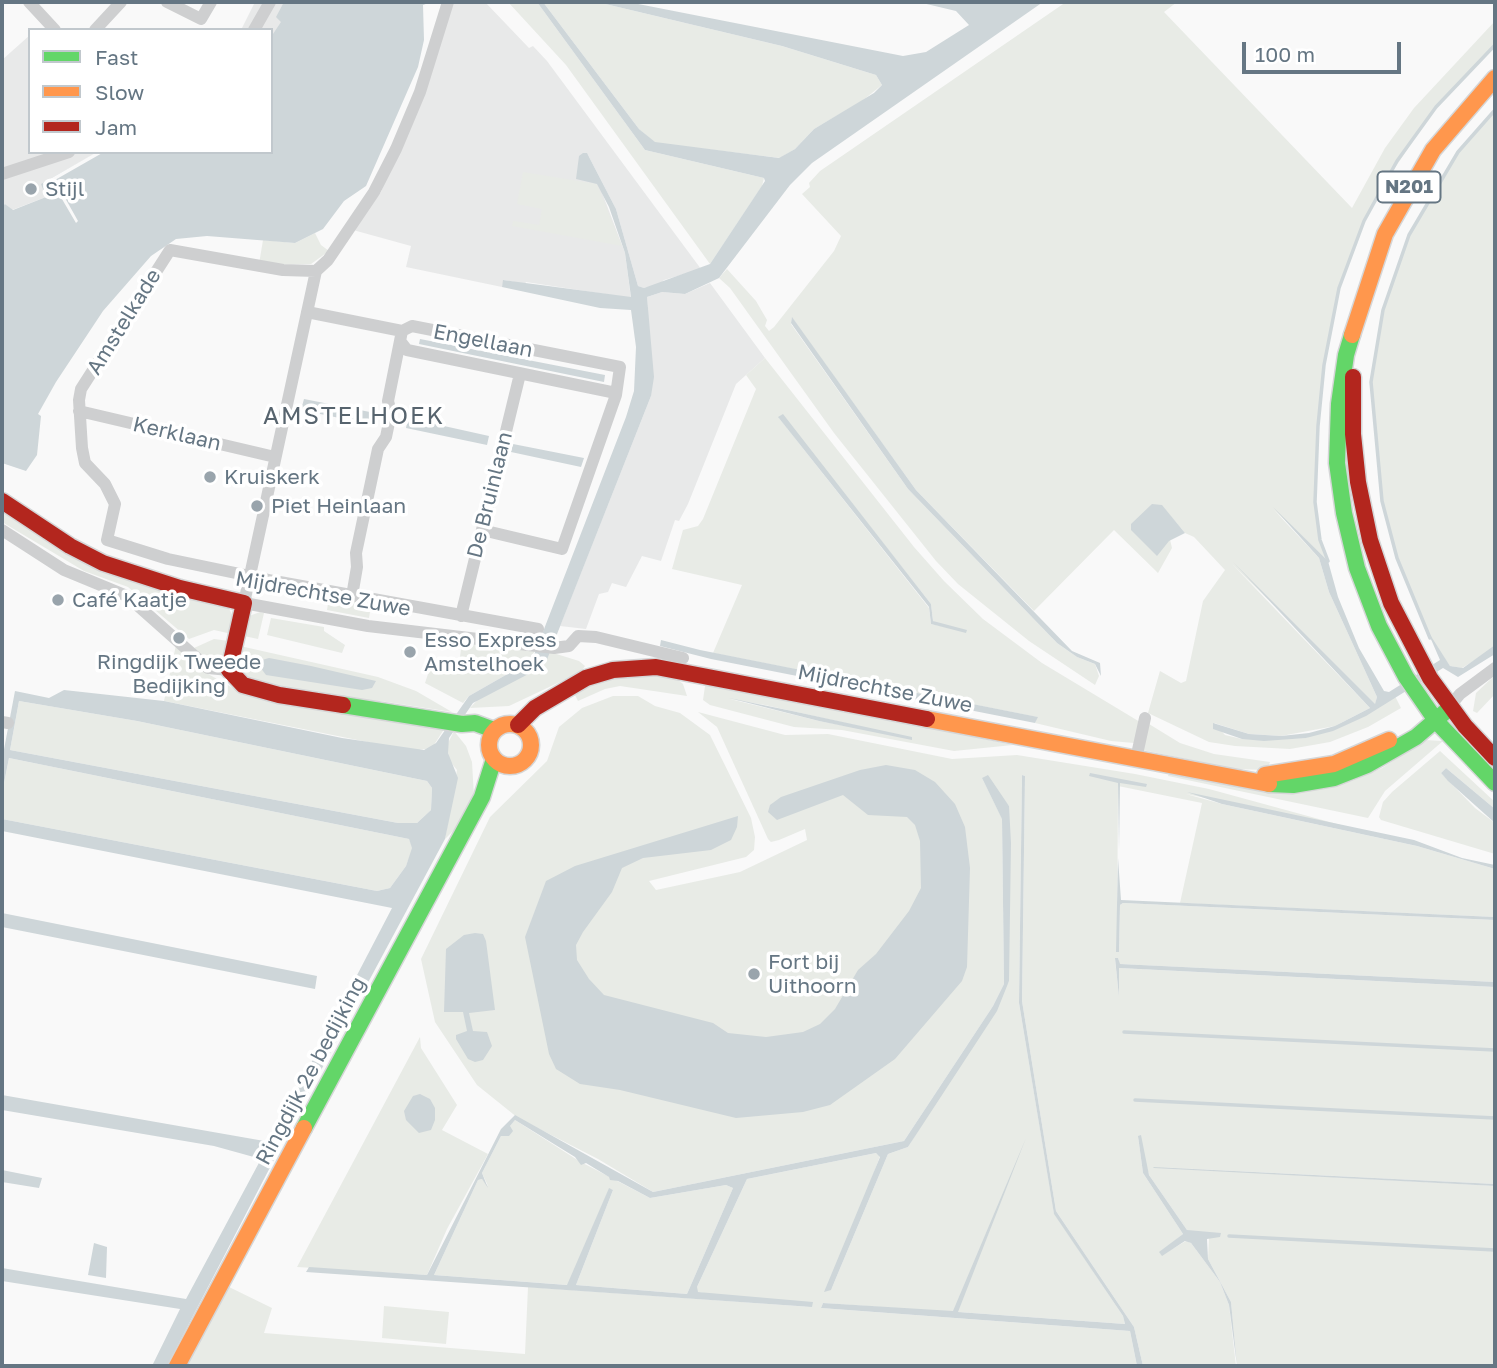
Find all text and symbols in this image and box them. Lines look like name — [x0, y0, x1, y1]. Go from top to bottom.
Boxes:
legend — [28, 28, 273, 154]
scale bar — [1245, 28, 1404, 72]
text: 100 m — [1255, 41, 1315, 67]
text: Fast — [95, 44, 138, 70]
text: Slow — [95, 79, 144, 105]
text: Jam — [95, 114, 137, 140]
road number: N201 — [1378, 172, 1440, 202]
place label: Stijl — [45, 176, 84, 202]
marker: Stijl — [23, 181, 39, 197]
street label: Amstelkade — [82, 265, 166, 379]
street label: Engellaan — [431, 319, 535, 363]
district label: AMSTELHOEK — [264, 402, 444, 430]
street label: Kerklaan — [130, 412, 224, 456]
street label: De Bruinlaan — [462, 429, 518, 561]
place label: Kruiskerk — [224, 464, 320, 490]
marker: Kruiskerk — [202, 469, 218, 485]
place label: Piet Heinlaan — [271, 493, 406, 519]
marker: Piet Heinlaan — [249, 498, 265, 514]
street label: Mijdrechtse Zuwe — [233, 566, 413, 622]
place label: Café Kaatje — [72, 587, 187, 613]
marker: Café Kaatje — [50, 592, 66, 608]
place label: Esso Express Amstelhoek — [424, 627, 557, 677]
marker: Ringdijk Tweede Bedijking — [171, 630, 187, 646]
marker: Esso Express Amstelhoek — [402, 644, 418, 660]
place label: Ringdijk Tweede Bedijking — [97, 649, 261, 699]
street label: Mijdrechtse Zuwe — [796, 660, 974, 718]
place label: Fort bij Uithoorn — [768, 949, 857, 999]
marker: Fort bij Uithoorn — [746, 966, 762, 982]
street label: Ringdijk 2e bedijking — [251, 973, 371, 1169]

